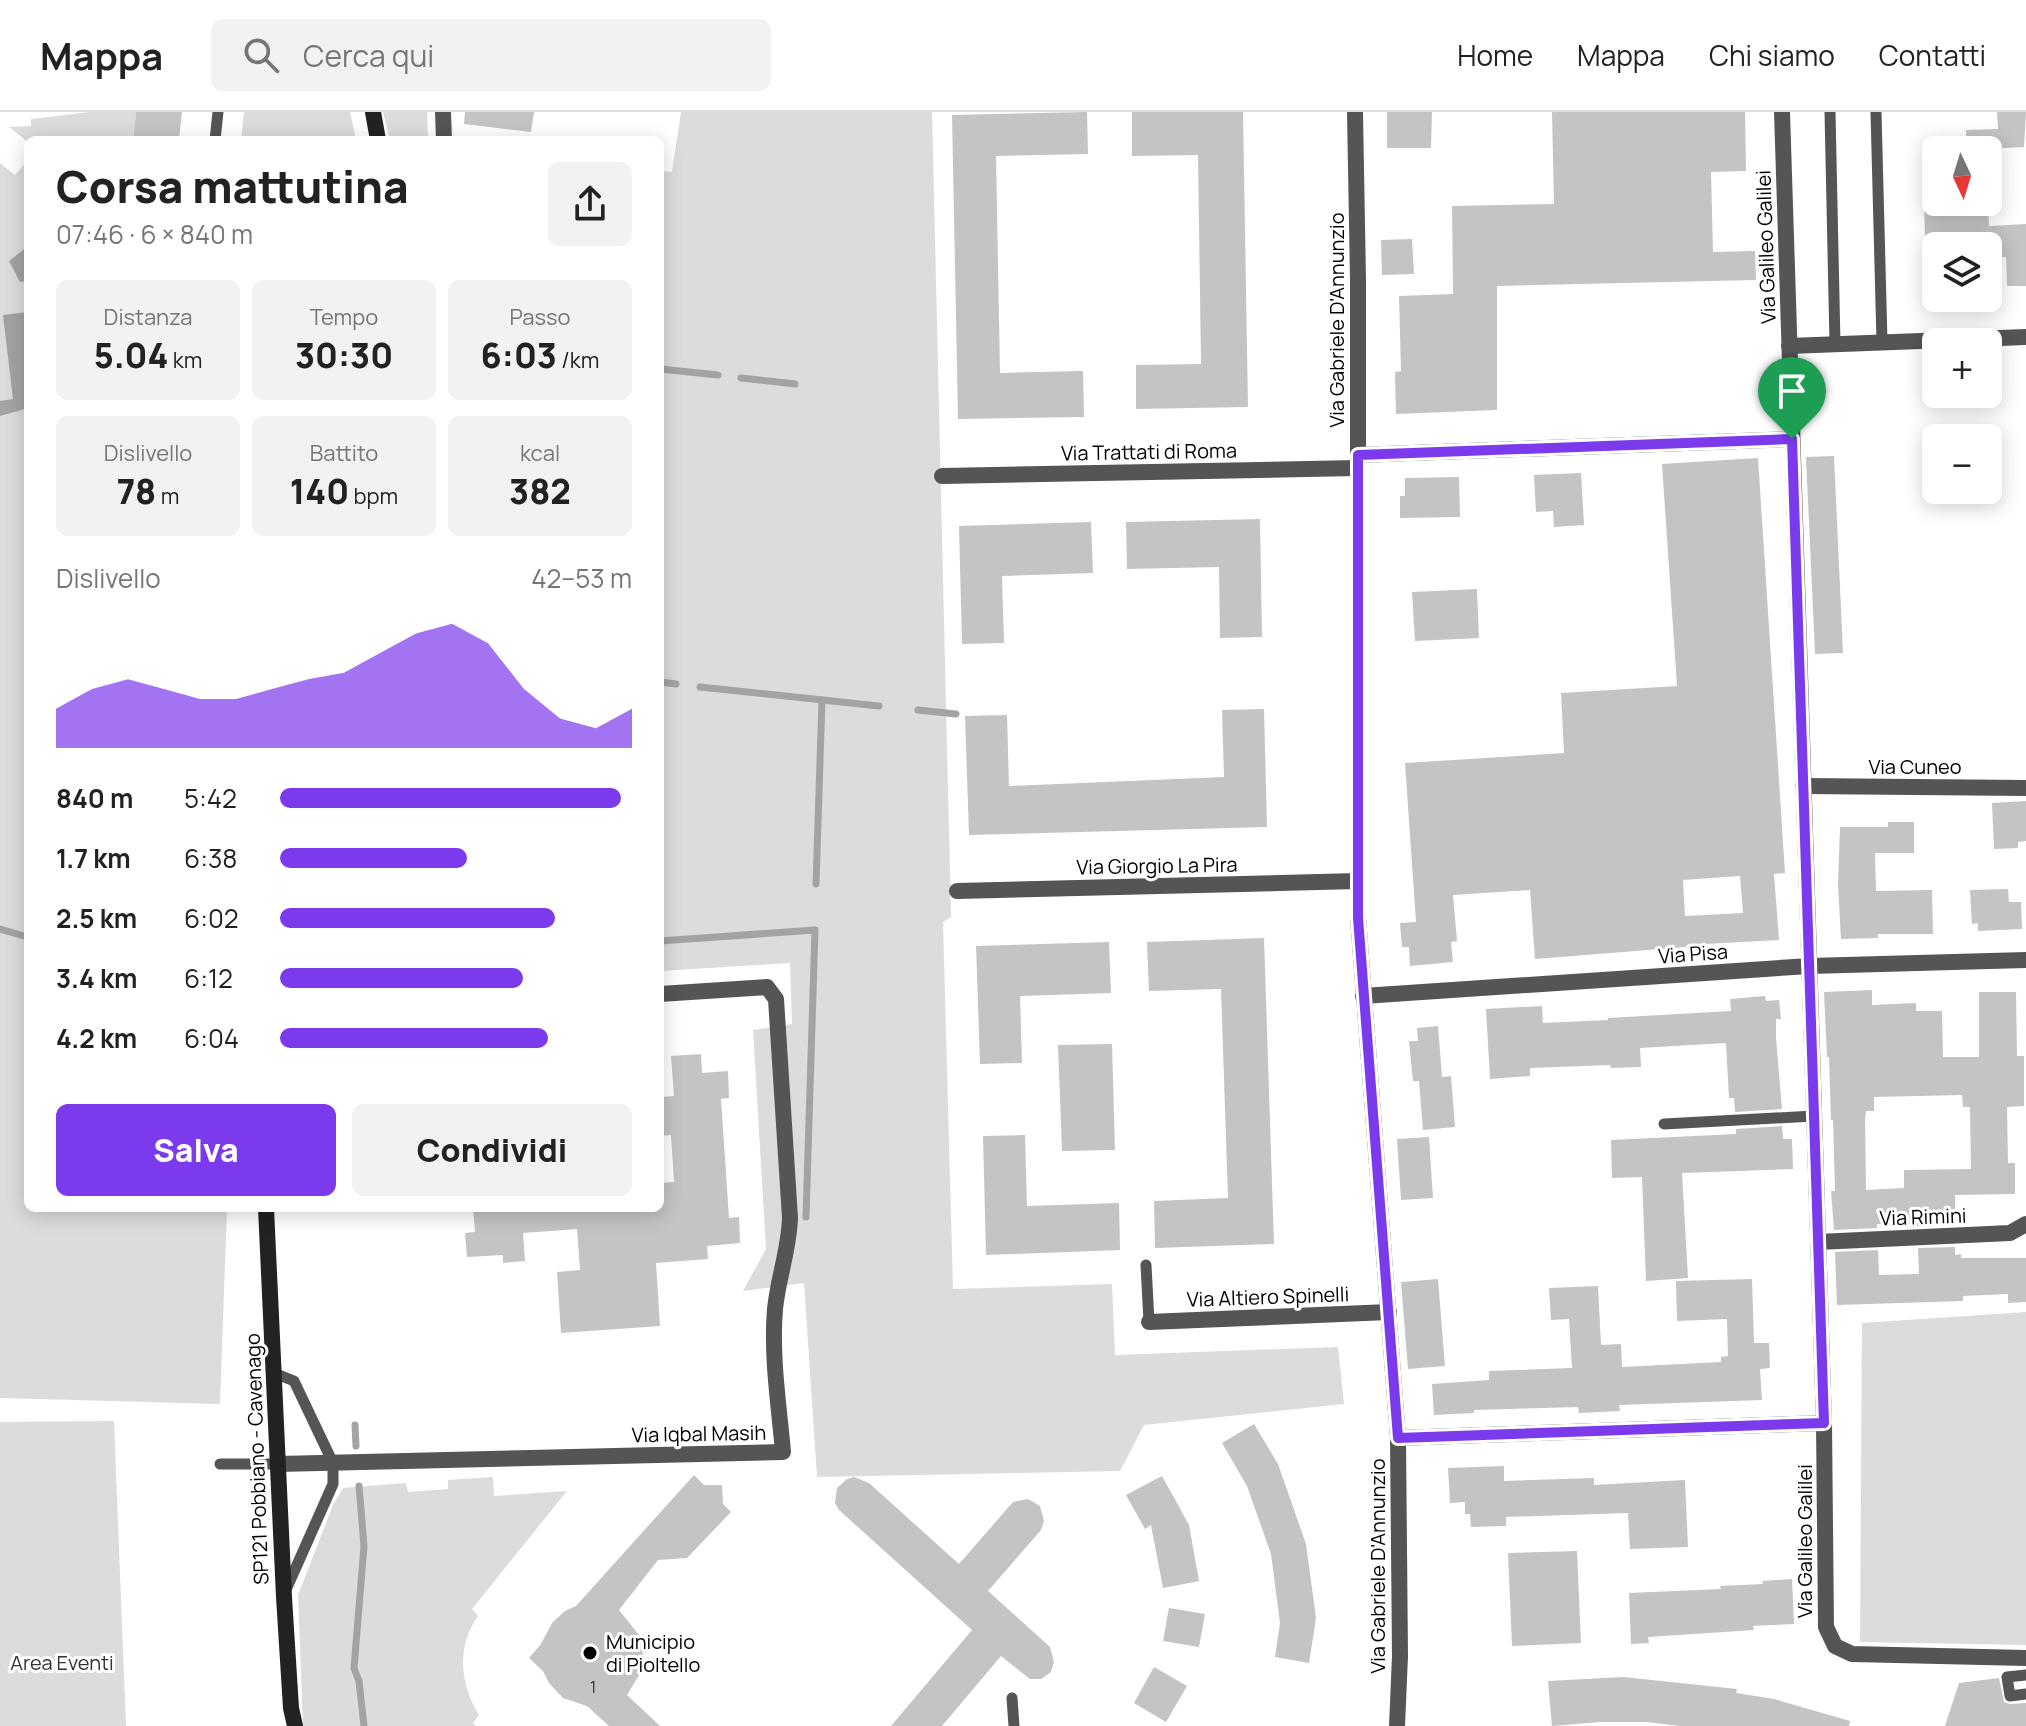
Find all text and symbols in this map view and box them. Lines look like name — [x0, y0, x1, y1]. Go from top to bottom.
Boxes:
search box — [211, 19, 771, 91]
text: Mappa — [40, 29, 163, 81]
icon: search — [239, 33, 283, 77]
text: Cerca qui — [303, 35, 434, 76]
text: Home — [1457, 36, 1533, 74]
text: Mappa — [1577, 36, 1665, 74]
text: Chi siamo — [1709, 36, 1835, 74]
text: Contatti — [1879, 36, 1986, 74]
north arrow — [1922, 136, 2002, 216]
map controls — [1922, 136, 2002, 504]
text: Corsa mattutina — [56, 156, 409, 216]
button: share — [548, 162, 632, 246]
street label: Via Galileo Galilei — [1749, 170, 1782, 324]
street label: Via Gabriele D'Annunzio — [1323, 212, 1350, 428]
text: 07:46 · 6 × 840 m — [56, 216, 253, 252]
button: layers — [1922, 232, 2002, 312]
text: Distanza — [104, 302, 192, 332]
text: Tempo — [310, 302, 378, 332]
text: Passo — [509, 302, 571, 332]
button: + — [1922, 328, 2002, 408]
text: 5.04 — [94, 332, 168, 378]
text: 30:30 — [295, 332, 393, 378]
text: 6:03 — [481, 332, 557, 378]
text: km — [168, 345, 202, 375]
text: /km — [557, 345, 599, 375]
pin — [1758, 357, 1826, 439]
icon: arrive — [1770, 369, 1814, 413]
button: − — [1922, 424, 2002, 504]
street label: Via Trattati di Roma — [1061, 436, 1237, 467]
text: Dislivello — [104, 438, 192, 468]
text: Battito — [310, 438, 378, 468]
text: kcal — [520, 438, 560, 468]
text: 78 — [117, 468, 156, 514]
text: 140 — [290, 468, 349, 514]
text: 382 — [509, 468, 571, 514]
text: m — [156, 481, 179, 511]
text: bpm — [349, 481, 398, 511]
text: Dislivello — [56, 560, 161, 596]
text: 42–53 m — [531, 560, 632, 596]
street label: Via Cuneo — [1869, 753, 1962, 780]
text: 840 m — [56, 780, 133, 816]
text: 5:42 — [184, 780, 237, 816]
text: 1.7 km — [56, 840, 131, 876]
text: 6:38 — [184, 840, 237, 876]
street label: Via Giorgio La Pira — [1076, 851, 1238, 880]
text: 2.5 km — [56, 900, 137, 936]
text: 6:02 — [184, 900, 239, 936]
street label: Via Pisa — [1657, 938, 1729, 969]
text: 3.4 km — [56, 960, 137, 996]
text: 6:12 — [184, 960, 233, 996]
text: 4.2 km — [56, 1020, 137, 1056]
text: 6:04 — [184, 1020, 239, 1056]
button: Salva — [56, 1104, 336, 1196]
button: Condividi — [352, 1104, 632, 1196]
street label: Via Rimini — [1879, 1201, 1967, 1232]
street label: Via Altiero Spinelli — [1186, 1280, 1350, 1313]
street label: SP121 Pobbiano - Cavenago — [239, 1333, 274, 1585]
street label: Via Iqbal Masih — [631, 1419, 766, 1448]
street label: Via Gabriele D'Annunzio — [1364, 1458, 1391, 1674]
street label: Via Galileo Galilei — [1791, 1464, 1818, 1618]
place label: Municipio di Pioltello — [606, 1628, 700, 1678]
marker: Municipio di Pioltello — [581, 1644, 599, 1662]
park label: Area Eventi — [10, 1649, 114, 1676]
house number: 1 — [590, 1676, 596, 1698]

